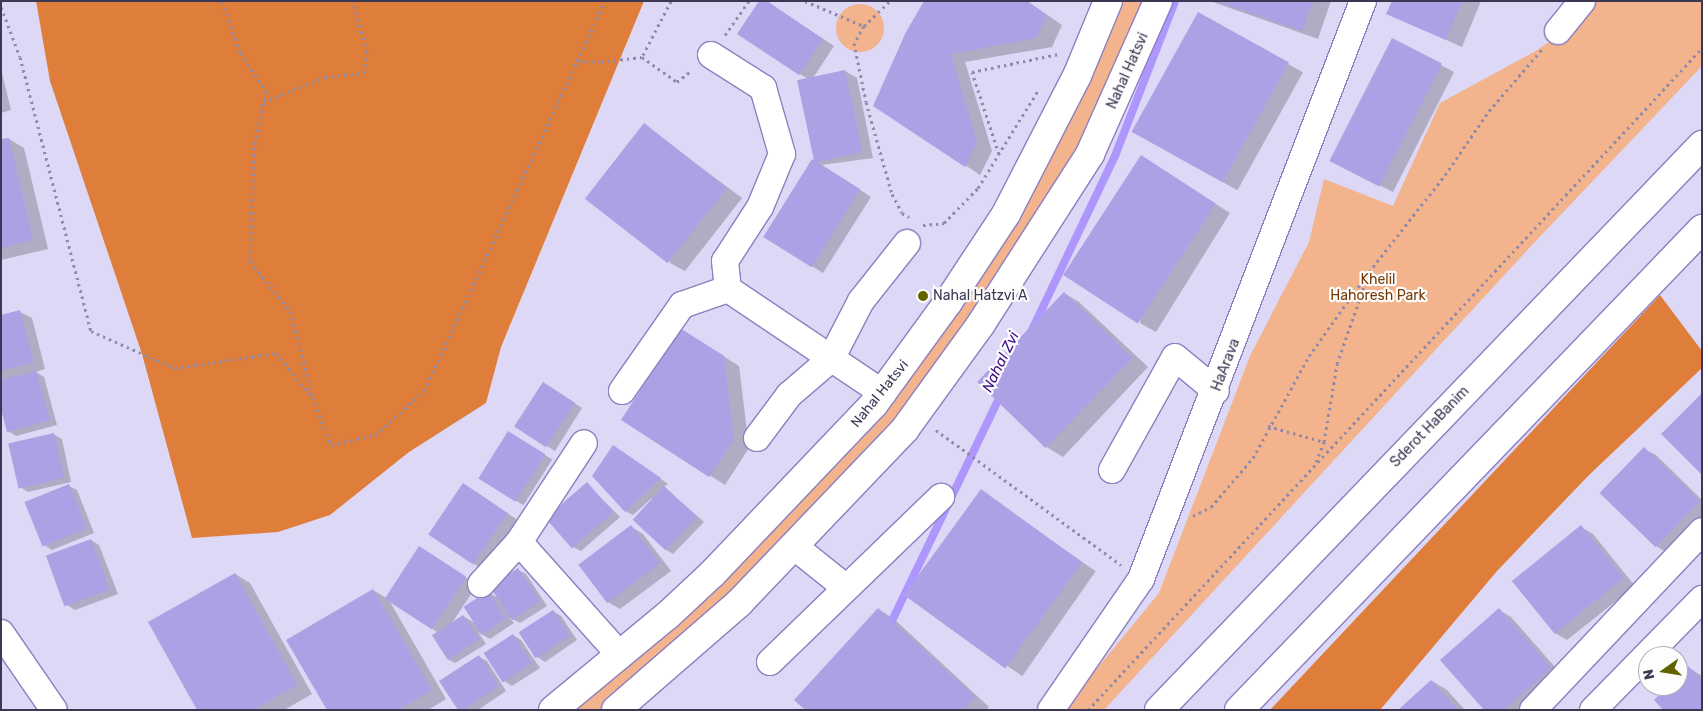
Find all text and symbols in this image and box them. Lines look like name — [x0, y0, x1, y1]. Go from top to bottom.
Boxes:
street label: Nahal Hatsvi — [1104, 30, 1152, 112]
park label: Khelil Hahoresh Park — [1330, 272, 1426, 304]
place label: Nahal Hatzvi A — [933, 288, 1028, 304]
marker: Nahal Hatzvi A — [917, 290, 929, 302]
water label: Nahal Zvi — [979, 329, 1023, 395]
street label: HaArava — [1208, 336, 1244, 394]
street label: Nahal Hatsvi — [848, 357, 912, 431]
street label: Sderot HaBanim — [1387, 383, 1473, 471]
north arrow — [1638, 646, 1688, 696]
text: N — [1639, 667, 1658, 681]

